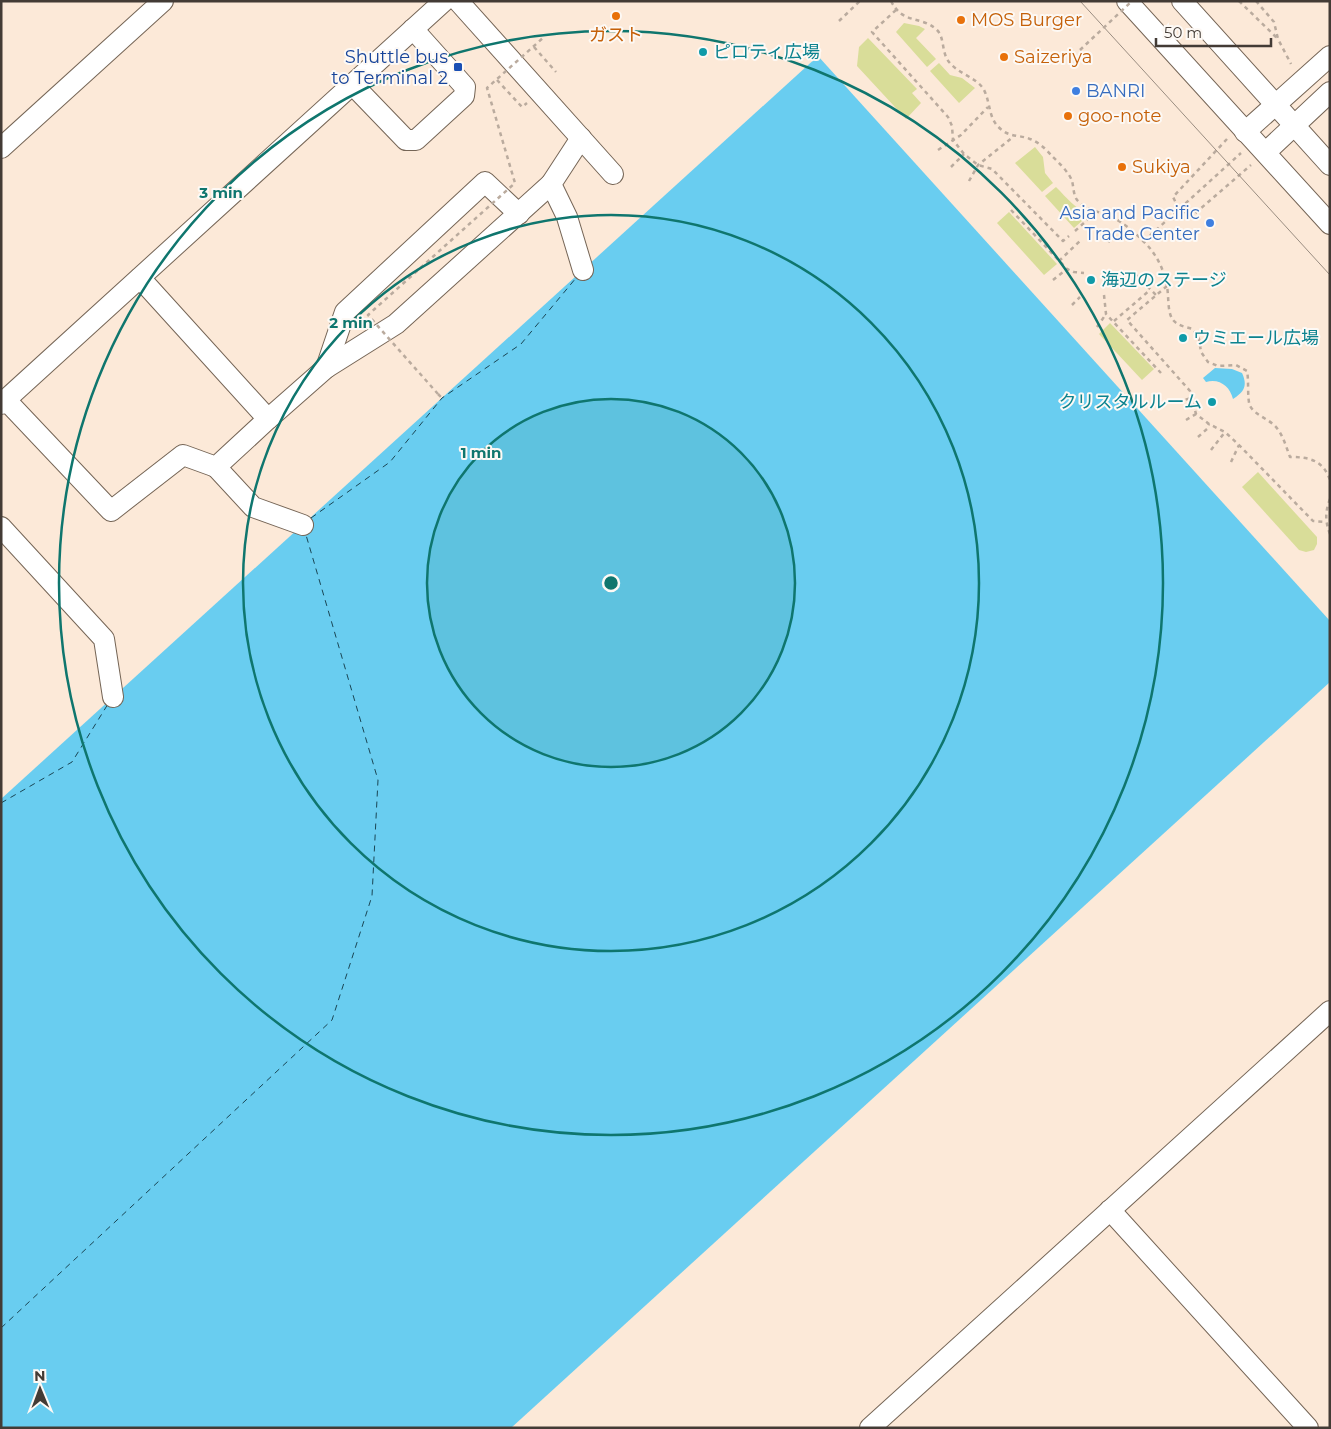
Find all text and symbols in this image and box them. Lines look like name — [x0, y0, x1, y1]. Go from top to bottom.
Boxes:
place label: MOS Burger — [971, 9, 1082, 31]
marker: ガスト — [610, 10, 622, 22]
marker: MOS Burger — [955, 14, 967, 26]
scale bar — [1156, 15, 1271, 47]
text: 50 m — [1164, 23, 1202, 42]
place label: ガスト — [589, 24, 643, 46]
place label: ピロティ広場 — [713, 41, 820, 63]
place label: Shuttle bus to Terminal 2 — [331, 46, 448, 89]
marker: ピロティ広場 — [697, 46, 709, 58]
place label: Saizeriya — [1014, 46, 1092, 68]
marker: Saizeriya — [998, 51, 1010, 63]
marker: Shuttle bus to Terminal 2 — [452, 61, 464, 73]
place label: BANRI — [1086, 80, 1145, 102]
marker: BANRI — [1070, 85, 1082, 97]
place label: goo-note — [1078, 105, 1161, 127]
marker: goo-note — [1062, 110, 1074, 122]
place label: Sukiya — [1132, 156, 1191, 178]
marker: Sukiya — [1116, 161, 1128, 173]
text: 3 min — [198, 183, 243, 202]
place label: Asia and Pacific Trade Center — [1059, 202, 1200, 245]
marker: Asia and Pacific Trade Center — [1204, 217, 1216, 229]
place label: 海辺のステージ — [1101, 269, 1227, 291]
marker: 海辺のステージ — [1085, 274, 1097, 286]
text: 2 min — [329, 313, 373, 332]
place label: ウミエール広場 — [1193, 327, 1319, 349]
marker: ウミエール広場 — [1177, 332, 1189, 344]
place label: クリスタルルーム — [1059, 391, 1202, 413]
marker: クリスタルルーム — [1206, 396, 1218, 408]
text: 1 min — [461, 443, 501, 462]
centre of rings — [602, 574, 620, 592]
north arrow — [15, 1364, 65, 1414]
text: N — [34, 1367, 46, 1385]

